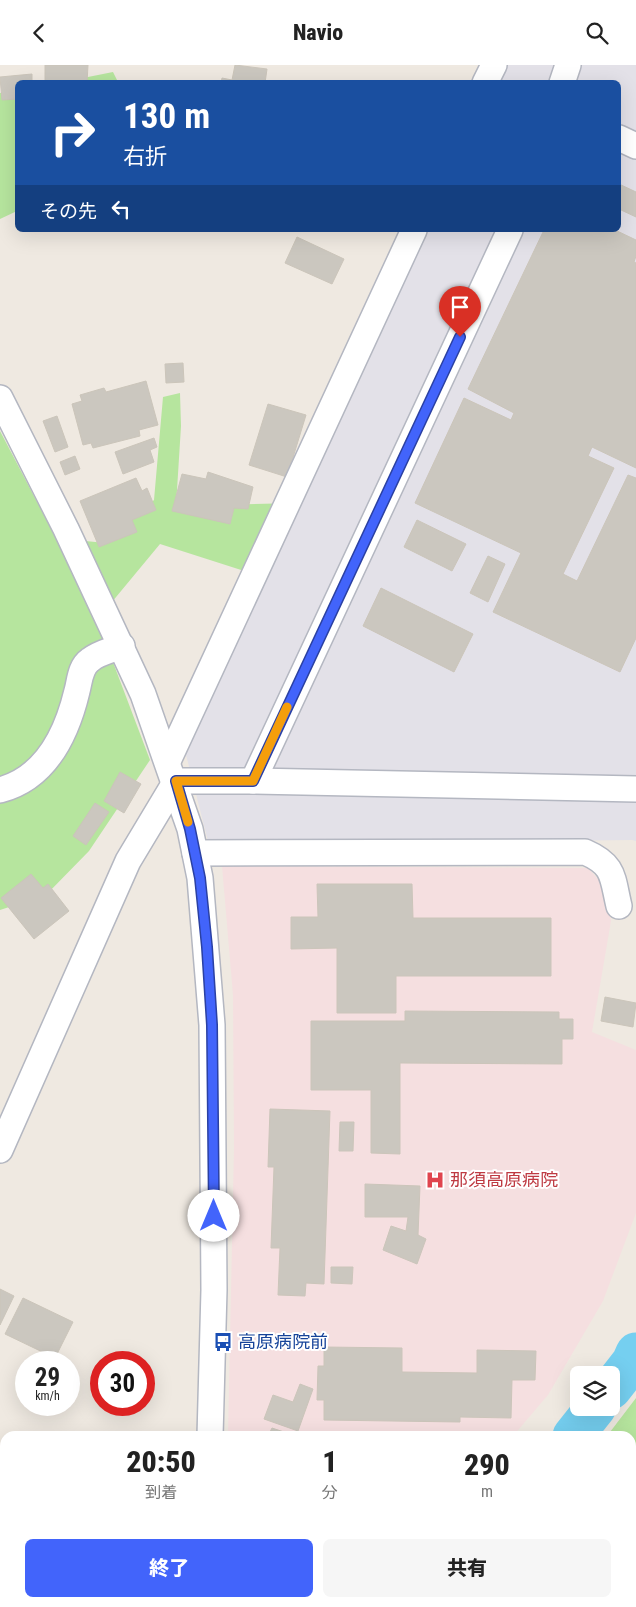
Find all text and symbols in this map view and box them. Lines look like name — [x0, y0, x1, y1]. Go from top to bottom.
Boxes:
icon: back — [25, 19, 53, 47]
icon: search — [583, 19, 611, 47]
text: Navio — [293, 20, 343, 45]
text: 130 m — [123, 96, 210, 137]
icon: right — [40, 100, 105, 165]
text: 右折 — [123, 144, 167, 169]
icon: left — [107, 195, 135, 223]
text: その先 — [40, 200, 97, 223]
pin — [439, 286, 481, 337]
icon: arrive — [446, 293, 474, 321]
hospital icon: 那須高原病院 — [424, 1169, 446, 1191]
place label: 那須高原病院 — [450, 1169, 558, 1190]
position arrow — [187, 1189, 239, 1241]
bus stop icon: 高原病院前 — [212, 1331, 234, 1353]
place label: 高原病院前 — [238, 1331, 328, 1352]
speed limit sign: 30 — [90, 1351, 155, 1416]
text: 29 — [35, 1363, 60, 1392]
map controls — [570, 1366, 620, 1416]
button: layers — [570, 1366, 620, 1416]
text: km/h — [35, 1389, 60, 1403]
text: 20:50 — [126, 1444, 196, 1479]
text: 1 — [322, 1444, 337, 1479]
text: 290 — [464, 1447, 510, 1482]
text: m — [481, 1482, 493, 1501]
text: 到着 — [145, 1483, 177, 1502]
text: 分 — [322, 1483, 338, 1502]
button: 終了 — [25, 1539, 313, 1597]
button: 共有 — [323, 1539, 611, 1597]

